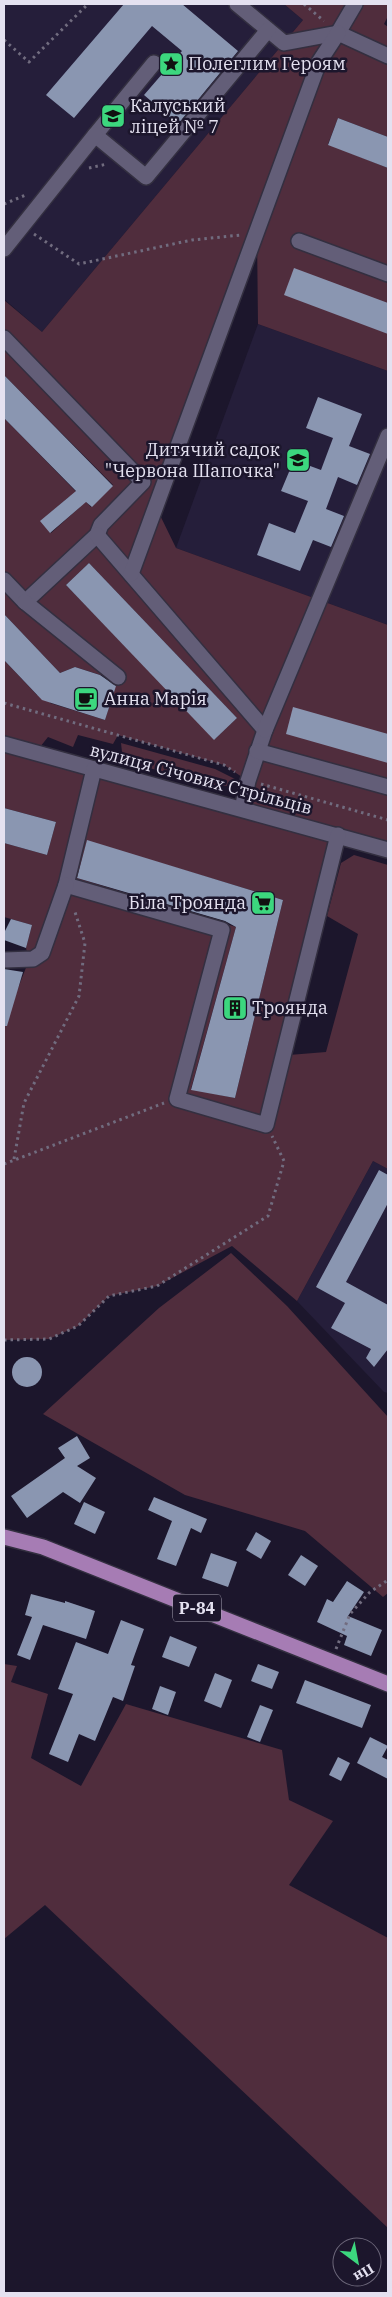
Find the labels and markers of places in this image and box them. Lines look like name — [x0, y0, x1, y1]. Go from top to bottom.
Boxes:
place icon: Полеглим Героям — [158, 51, 184, 77]
place label: Полеглим Героям — [188, 52, 346, 75]
place label: Калуський ліцей № 7 — [130, 94, 226, 138]
school or university icon: Калуський ліцей № 7 — [100, 103, 126, 129]
place label: Дитячий садок "Червона Шапочка" — [105, 438, 281, 482]
school or university icon: Дитячий садок "Червона Шапочка" — [285, 447, 311, 473]
cafe icon: Анна Марія — [73, 686, 99, 712]
place label: Анна Марія — [104, 687, 207, 710]
supermarket icon: Біла Троянда — [250, 890, 276, 916]
place label: Біла Троянда — [128, 891, 246, 914]
building icon: Троянда — [222, 995, 248, 1021]
place label: Троянда — [252, 996, 328, 1019]

